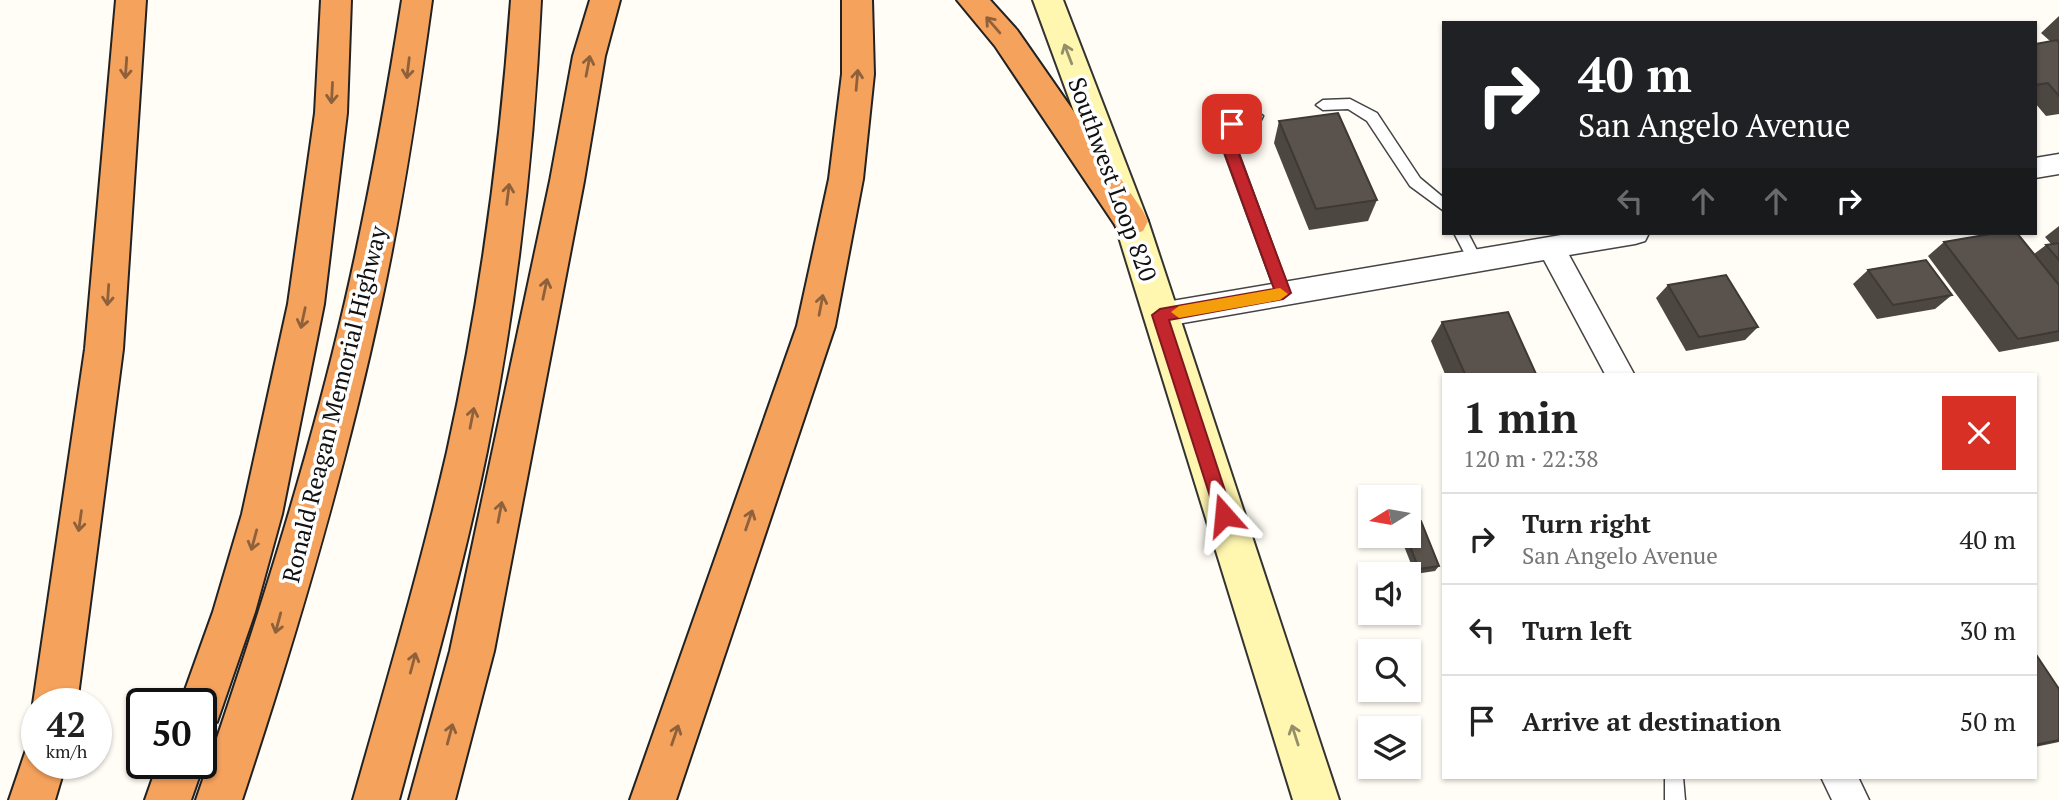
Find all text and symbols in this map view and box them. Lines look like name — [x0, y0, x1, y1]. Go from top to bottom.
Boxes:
one-way arrow — [986, 16, 1002, 34]
text: 40 m — [1578, 41, 1692, 106]
one-way arrow — [1061, 44, 1074, 66]
icon: right — [1463, 49, 1554, 140]
one-way arrow — [582, 55, 595, 78]
one-way arrow — [119, 56, 132, 79]
one-way arrow — [402, 56, 415, 79]
one-way arrow — [850, 69, 863, 92]
street label: Southwest Loop 820 — [1061, 73, 1165, 285]
one-way arrow — [326, 81, 339, 104]
pin — [1202, 94, 1262, 154]
text: San Angelo Avenue — [1578, 104, 1851, 146]
icon: arrive — [1213, 105, 1251, 143]
icon: left — [1611, 182, 1649, 220]
icon: ahead — [1684, 182, 1722, 220]
icon: ahead — [1757, 182, 1795, 220]
icon: right — [1830, 182, 1868, 220]
one-way arrow — [502, 183, 515, 206]
street label: Ronald Reagan Memorial Highway — [274, 222, 394, 586]
one-way arrow — [538, 278, 552, 301]
one-way arrow — [101, 283, 114, 306]
one-way arrow — [814, 294, 828, 317]
one-way arrow — [296, 306, 309, 329]
text: 1 min — [1463, 389, 1578, 445]
button: close — [1942, 396, 2016, 470]
one-way arrow — [466, 407, 480, 430]
text: 120 m · 22:38 — [1463, 443, 1598, 474]
position arrow — [1187, 478, 1261, 552]
north arrow — [1358, 485, 1421, 548]
map controls — [1358, 485, 1421, 779]
one-way arrow — [493, 501, 507, 524]
text: Turn right — [1522, 506, 1651, 540]
one-way arrow — [74, 509, 87, 531]
one-way arrow — [744, 510, 756, 532]
icon: right — [1463, 520, 1501, 558]
text: 40 m — [1960, 522, 2016, 556]
one-way arrow — [247, 529, 260, 551]
text: San Angelo Avenue — [1522, 540, 1718, 571]
button: sound — [1358, 562, 1421, 625]
one-way arrow — [271, 611, 284, 634]
icon: left — [1463, 611, 1501, 649]
text: Turn left — [1522, 613, 1632, 647]
text: 30 m — [1960, 613, 2016, 647]
button: search — [1358, 639, 1421, 702]
one-way arrow — [407, 652, 420, 675]
speed limit sign: 50 — [126, 688, 217, 779]
text: 42 — [47, 701, 86, 747]
icon: arrive — [1463, 702, 1501, 740]
text: Arrive at destination — [1522, 704, 1781, 738]
text: 50 m — [1960, 704, 2016, 738]
button: layers — [1358, 716, 1421, 779]
one-way arrow — [444, 723, 457, 746]
one-way arrow — [1288, 724, 1301, 746]
one-way arrow — [670, 725, 682, 747]
text: km/h — [46, 739, 87, 763]

